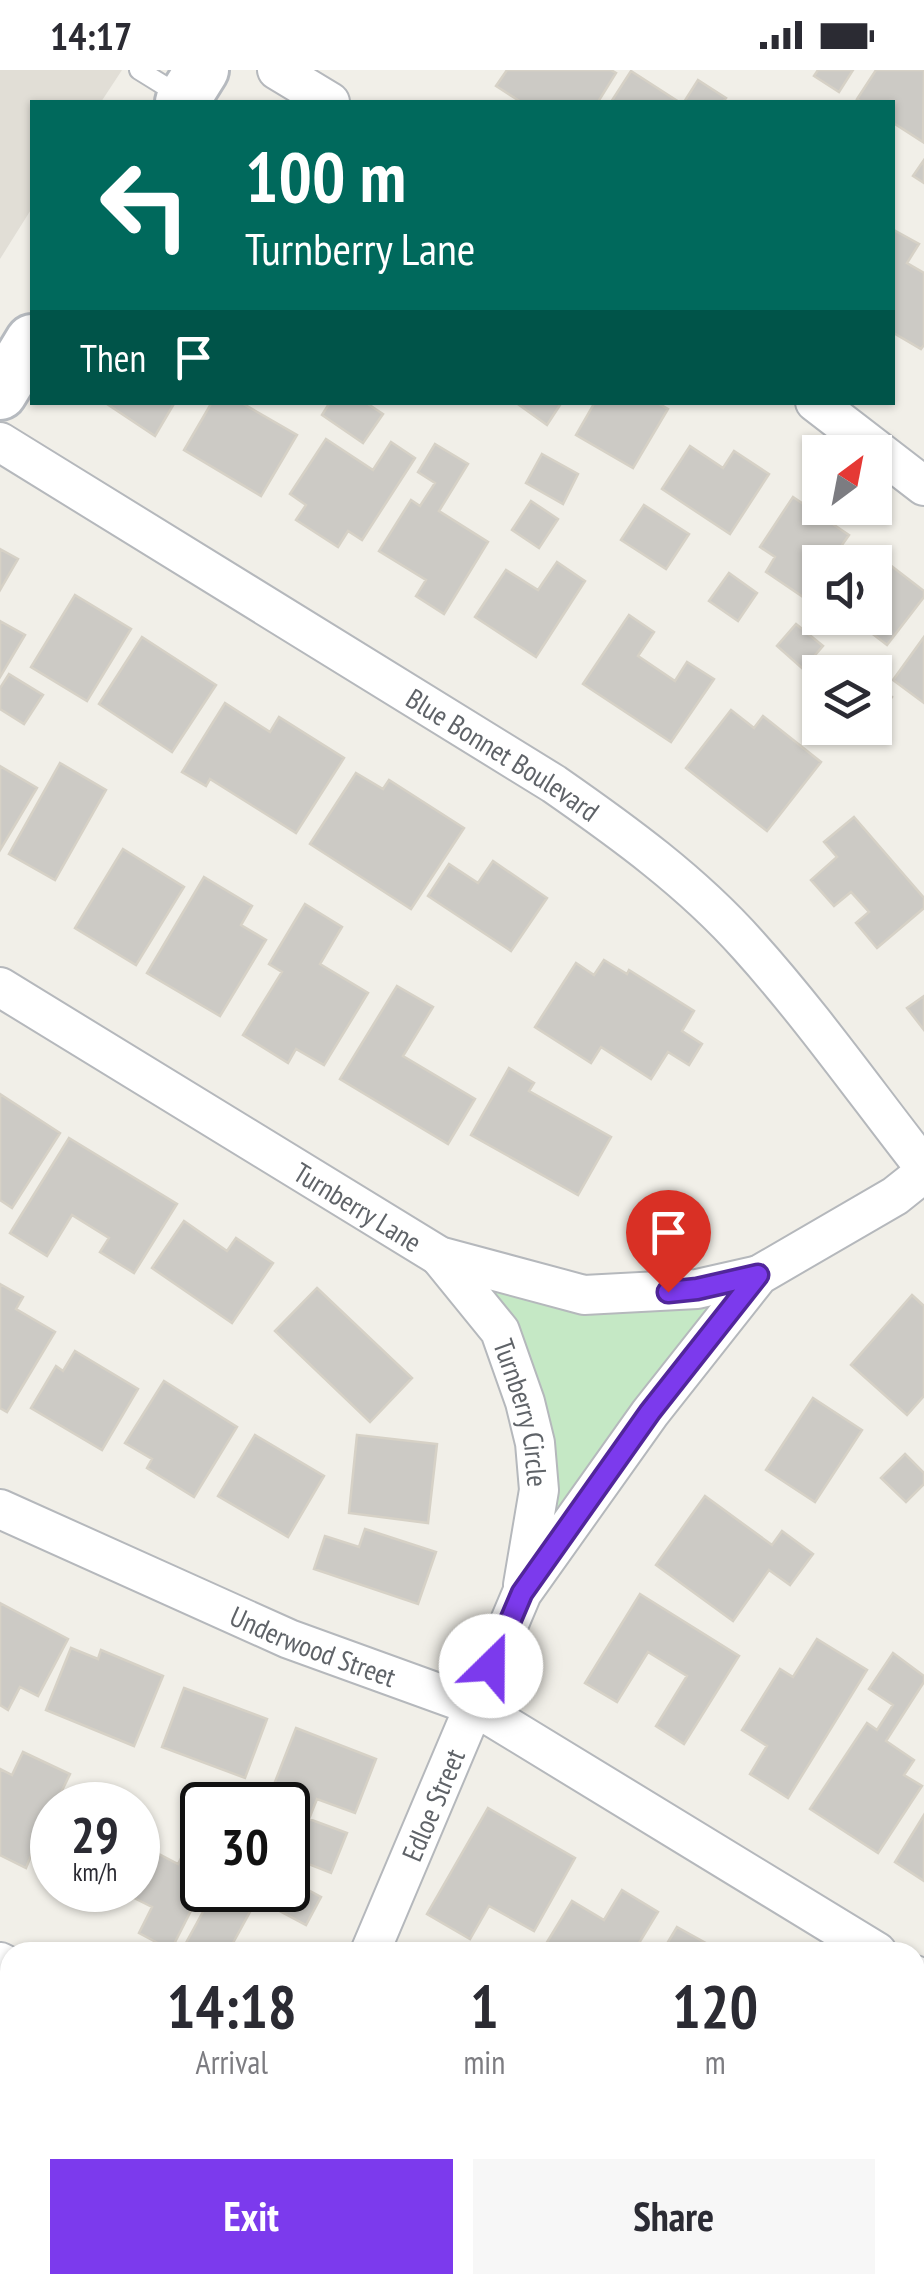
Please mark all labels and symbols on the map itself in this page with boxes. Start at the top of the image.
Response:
north arrow [802,435,892,525]
street label: Blue Bonnet Boulevard [400,679,607,829]
street label: Turnberry Lane [287,1153,429,1260]
pin [626,1190,711,1293]
street label: Turnberry Circle [486,1334,557,1488]
street label: Underwood Street [225,1597,401,1695]
position arrow [439,1614,543,1718]
street label: Edloe Street [392,1743,473,1866]
speed limit sign: 30 [180,1782,310,1912]

